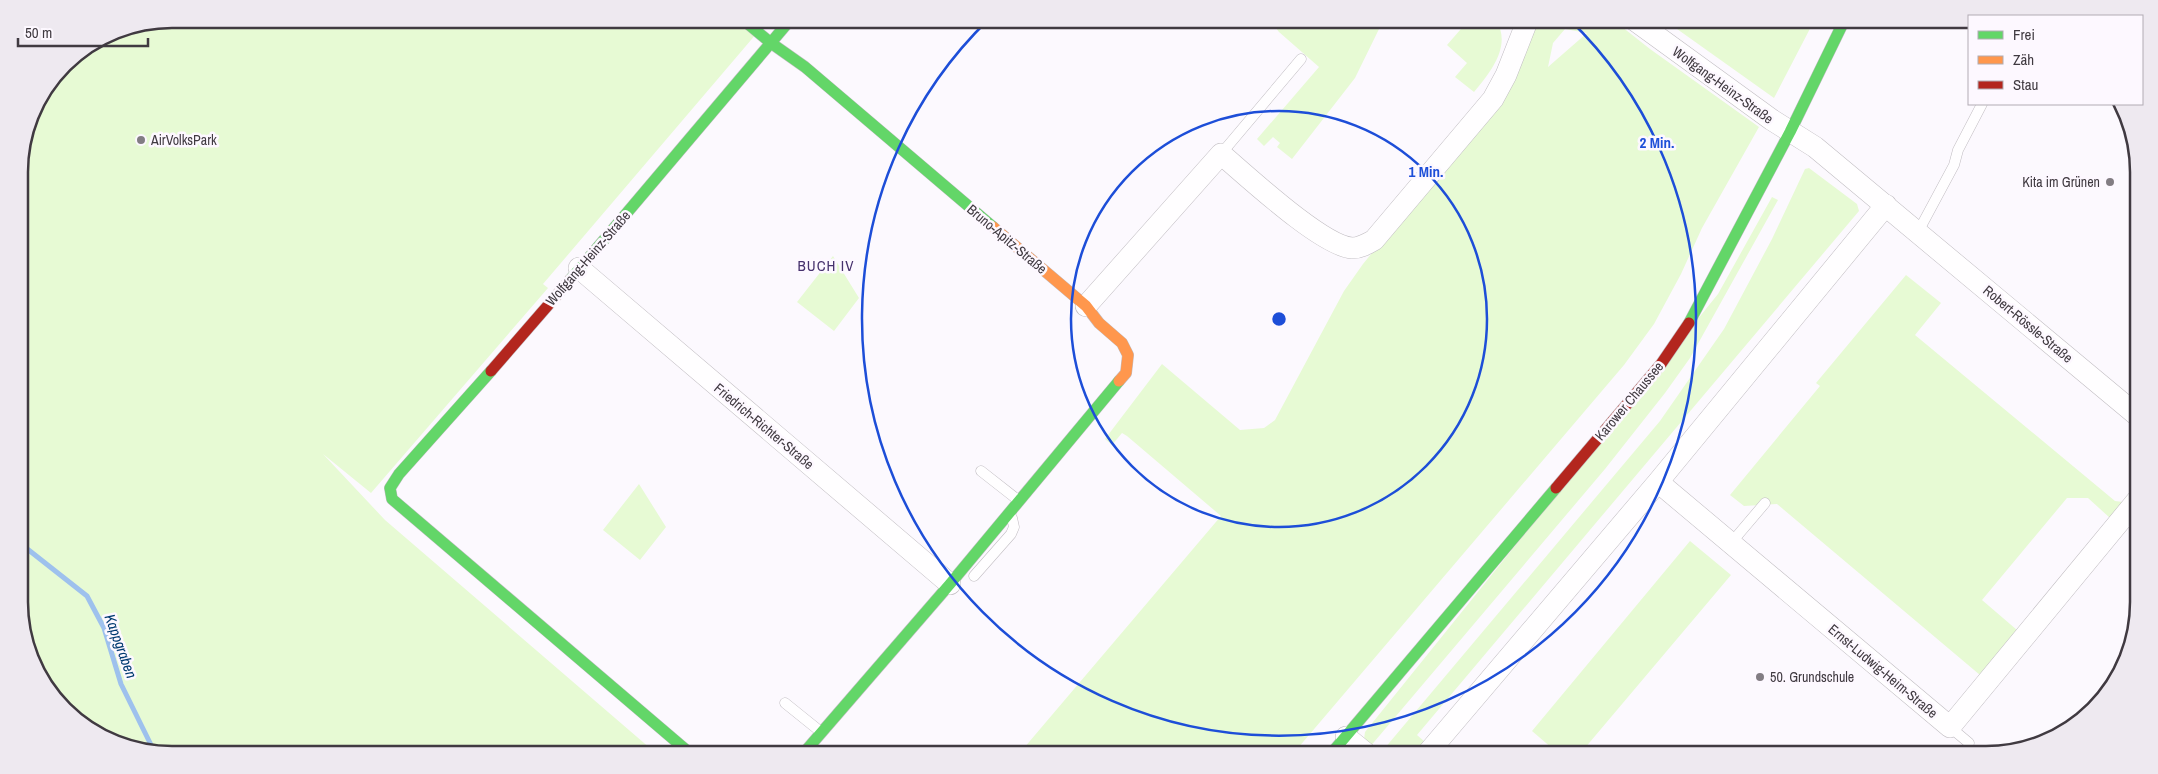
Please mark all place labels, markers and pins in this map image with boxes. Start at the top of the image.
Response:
place label: AirVolksPark [150,131,217,149]
marker: AirVolksPark [135,134,147,146]
place label: Kita im Grünen [2022,173,2100,191]
marker: Kita im Grünen [2104,176,2116,188]
centre of rings [1270,310,1288,328]
place label: 50. Grundschule [1770,668,1854,686]
marker: 50. Grundschule [1754,671,1766,683]

